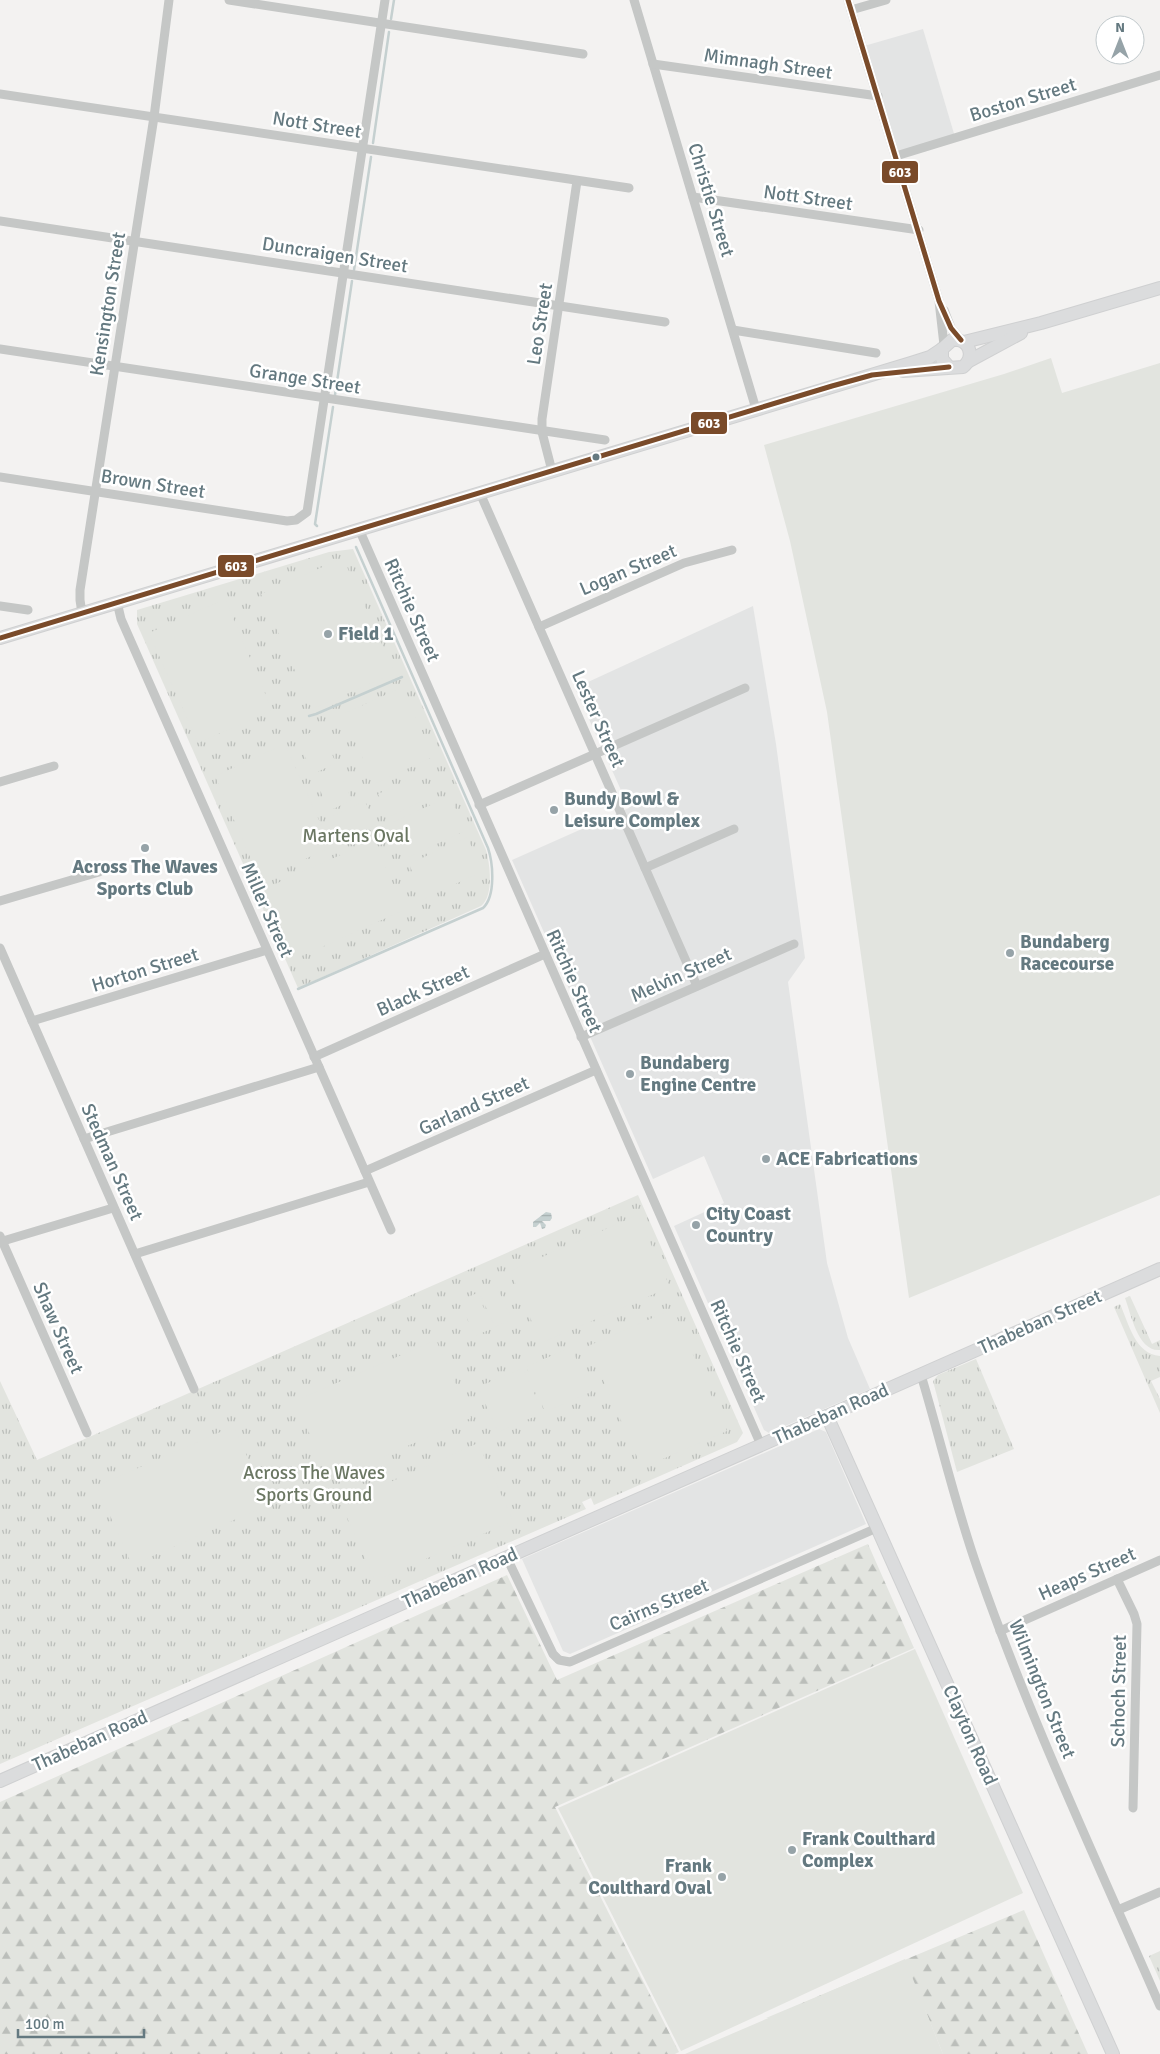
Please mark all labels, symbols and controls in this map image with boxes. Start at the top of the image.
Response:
north arrow [1095,15,1145,65]
text: N [1115,19,1125,36]
street label: Mimnagh Street [702,43,834,85]
street label: Boston Street [967,72,1079,128]
street label: Nott Street [271,106,363,144]
street label: Christie Street [682,140,740,260]
line badge: 603 [881,160,919,184]
text: 603 [889,164,911,181]
street label: Nott Street [762,180,854,216]
street label: Kensington Street [85,230,131,378]
street label: Duncraigen Street [260,232,410,278]
street label: Leo Street [522,281,558,367]
street label: Grange Street [248,358,363,400]
line badge: 603 [690,411,728,435]
text: 603 [698,415,720,432]
unlabelled marker [591,452,601,462]
street label: Brown Street [99,464,207,504]
street label: Logan Street [576,539,680,601]
line badge: 603 [217,554,255,578]
street label: Ritchie Street [379,555,446,666]
text: 603 [225,558,247,575]
place label: Field 1 [338,622,394,646]
marker: Field 1 [322,628,334,640]
street label: Lester Street [566,667,630,772]
place label: Bundy Bowl & Leisure Complex [564,787,701,833]
marker: Bundy Bowl & Leisure Complex [548,804,560,816]
park label: Martens Oval [302,824,410,848]
marker: Across The Waves Sports Club [139,842,151,854]
place label: Across The Waves Sports Club [72,855,218,901]
street label: Miller Street [235,859,299,962]
street label: Ritchie Street [541,926,608,1037]
place label: Bundaberg Racecourse [1020,930,1114,976]
street label: Horton Street [89,942,202,998]
street label: Melvin Street [627,942,735,1008]
marker: Bundaberg Racecourse [1004,947,1016,959]
street label: Black Street [373,960,473,1022]
place label: Bundaberg Engine Centre [640,1051,756,1097]
marker: Bundaberg Engine Centre [624,1068,636,1080]
street label: Garland Street [415,1071,533,1141]
street label: Stedman Street [76,1100,149,1224]
place label: ACE Fabrications [776,1147,918,1171]
marker: ACE Fabrications [760,1153,772,1165]
place label: City Coast Country [706,1202,791,1248]
marker: City Coast Country [690,1219,702,1231]
street label: Shaw Street [27,1278,89,1378]
street label: Thabeban Street [975,1284,1106,1360]
street label: Ritchie Street [705,1296,772,1407]
street label: Thabeban Road [770,1378,892,1450]
park label: Across The Waves Sports Ground [243,1461,385,1507]
street label: Thabeban Road [399,1542,521,1614]
street label: Heaps Street [1035,1542,1140,1606]
street label: Cairns Street [606,1573,713,1637]
street label: Wilmington Street [1003,1616,1081,1762]
street label: Schoch Street [1106,1634,1132,1748]
street label: Clayton Road [937,1681,1003,1789]
street label: Thabeban Road [29,1705,151,1777]
place label: Frank Coulthard Complex [802,1827,936,1873]
marker: Frank Coulthard Complex [786,1844,798,1856]
place label: Frank Coulthard Oval [588,1854,712,1900]
marker: Frank Coulthard Oval [716,1871,728,1883]
scale bar [18,2006,144,2038]
text: 100 m [25,2015,65,2033]

